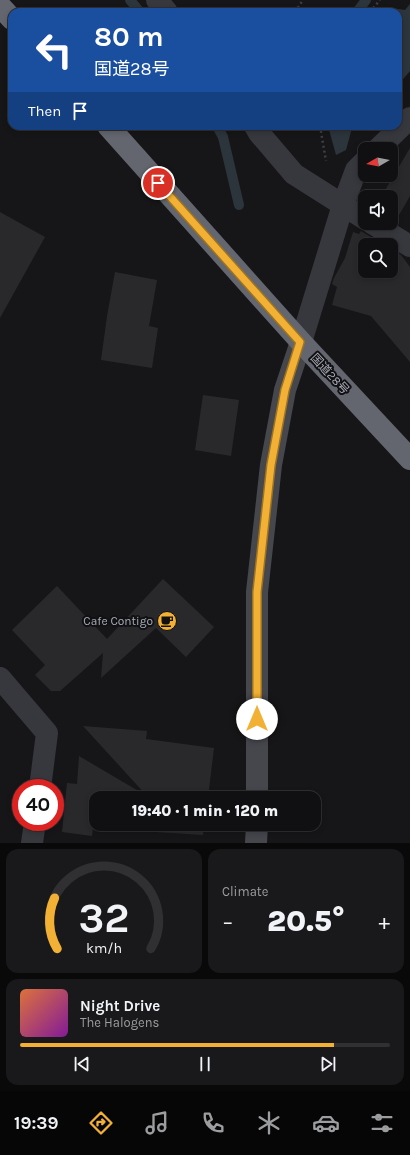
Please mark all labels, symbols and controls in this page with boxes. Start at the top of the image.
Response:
text: 80 m [94,20,163,53]
icon: left [28,24,80,76]
text: 国道28号 [94,58,170,80]
icon: arrive [69,100,91,122]
text: Then [28,102,61,120]
north arrow [358,142,398,182]
map controls [358,142,398,278]
pin [141,166,175,200]
icon: arrive [147,172,169,194]
button: sound [358,190,398,230]
button: search [358,238,398,278]
street label: 国道28号 [308,351,352,397]
cafe icon: Cafe Contigo [156,610,178,632]
place label: Cafe Contigo [83,614,153,628]
position arrow [236,698,278,740]
speed limit sign: 40 [12,779,64,831]
text: 19:40 · 1 min · 120 m [132,802,278,820]
text: Climate [222,884,268,899]
text: 32 [78,894,130,942]
text: 20.5° [267,903,345,939]
text: − [222,909,234,935]
text: + [378,909,390,935]
text: km/h [86,940,122,957]
text: Night Drive [80,997,160,1015]
text: The Halogens [80,1015,159,1030]
icon: previous [71,1053,93,1075]
icon: pause [194,1053,216,1075]
icon: next [317,1053,339,1075]
icon: directions [87,1109,115,1137]
icon: music [143,1109,171,1137]
icon: phone [199,1109,227,1137]
icon: climate [255,1109,283,1137]
icon: car [312,1109,340,1137]
icon: filters [368,1109,396,1137]
text: 19:39 [14,1112,59,1134]

